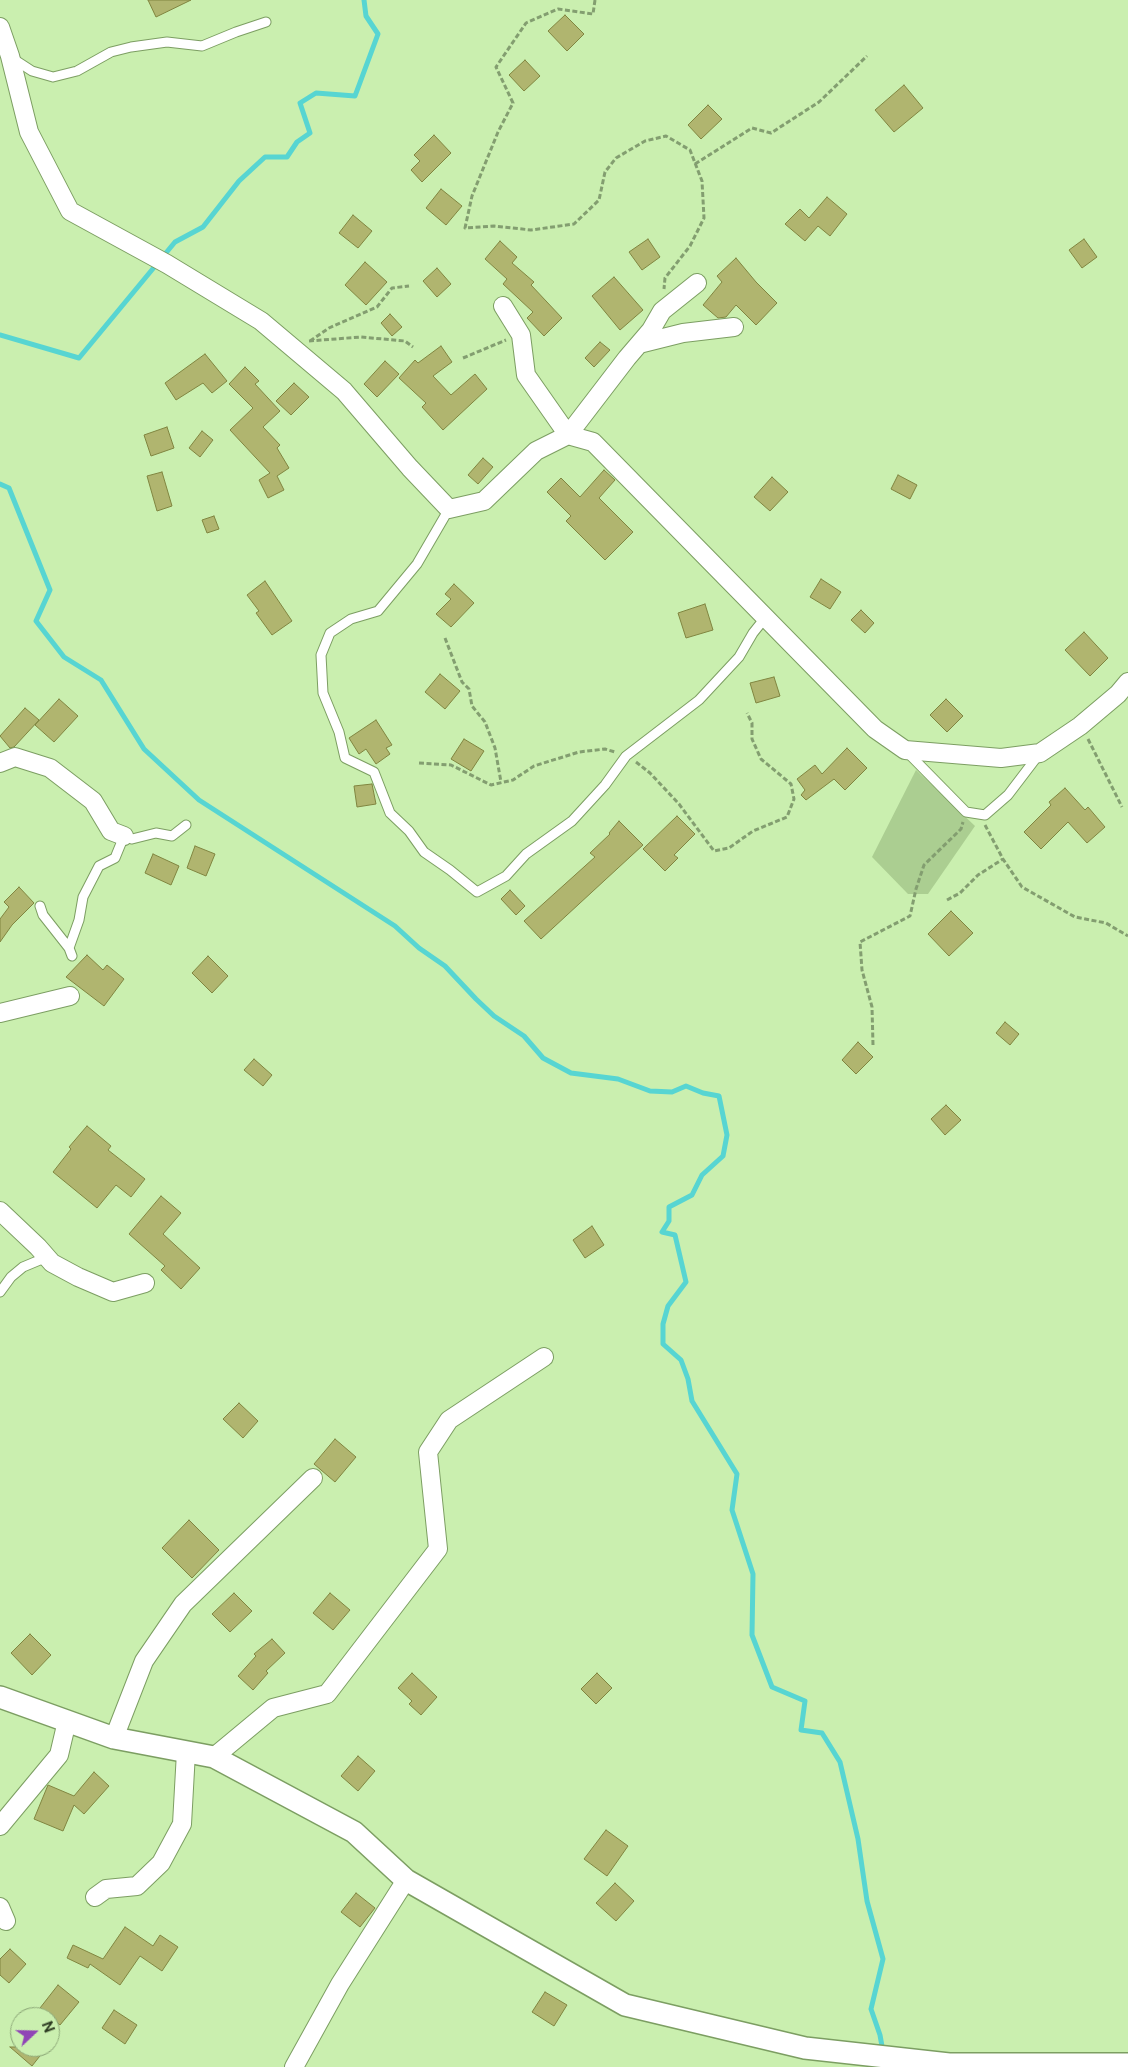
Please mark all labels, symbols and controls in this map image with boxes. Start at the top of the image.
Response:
north arrow [10,2007,60,2057]
text: N [39,2019,57,2035]

